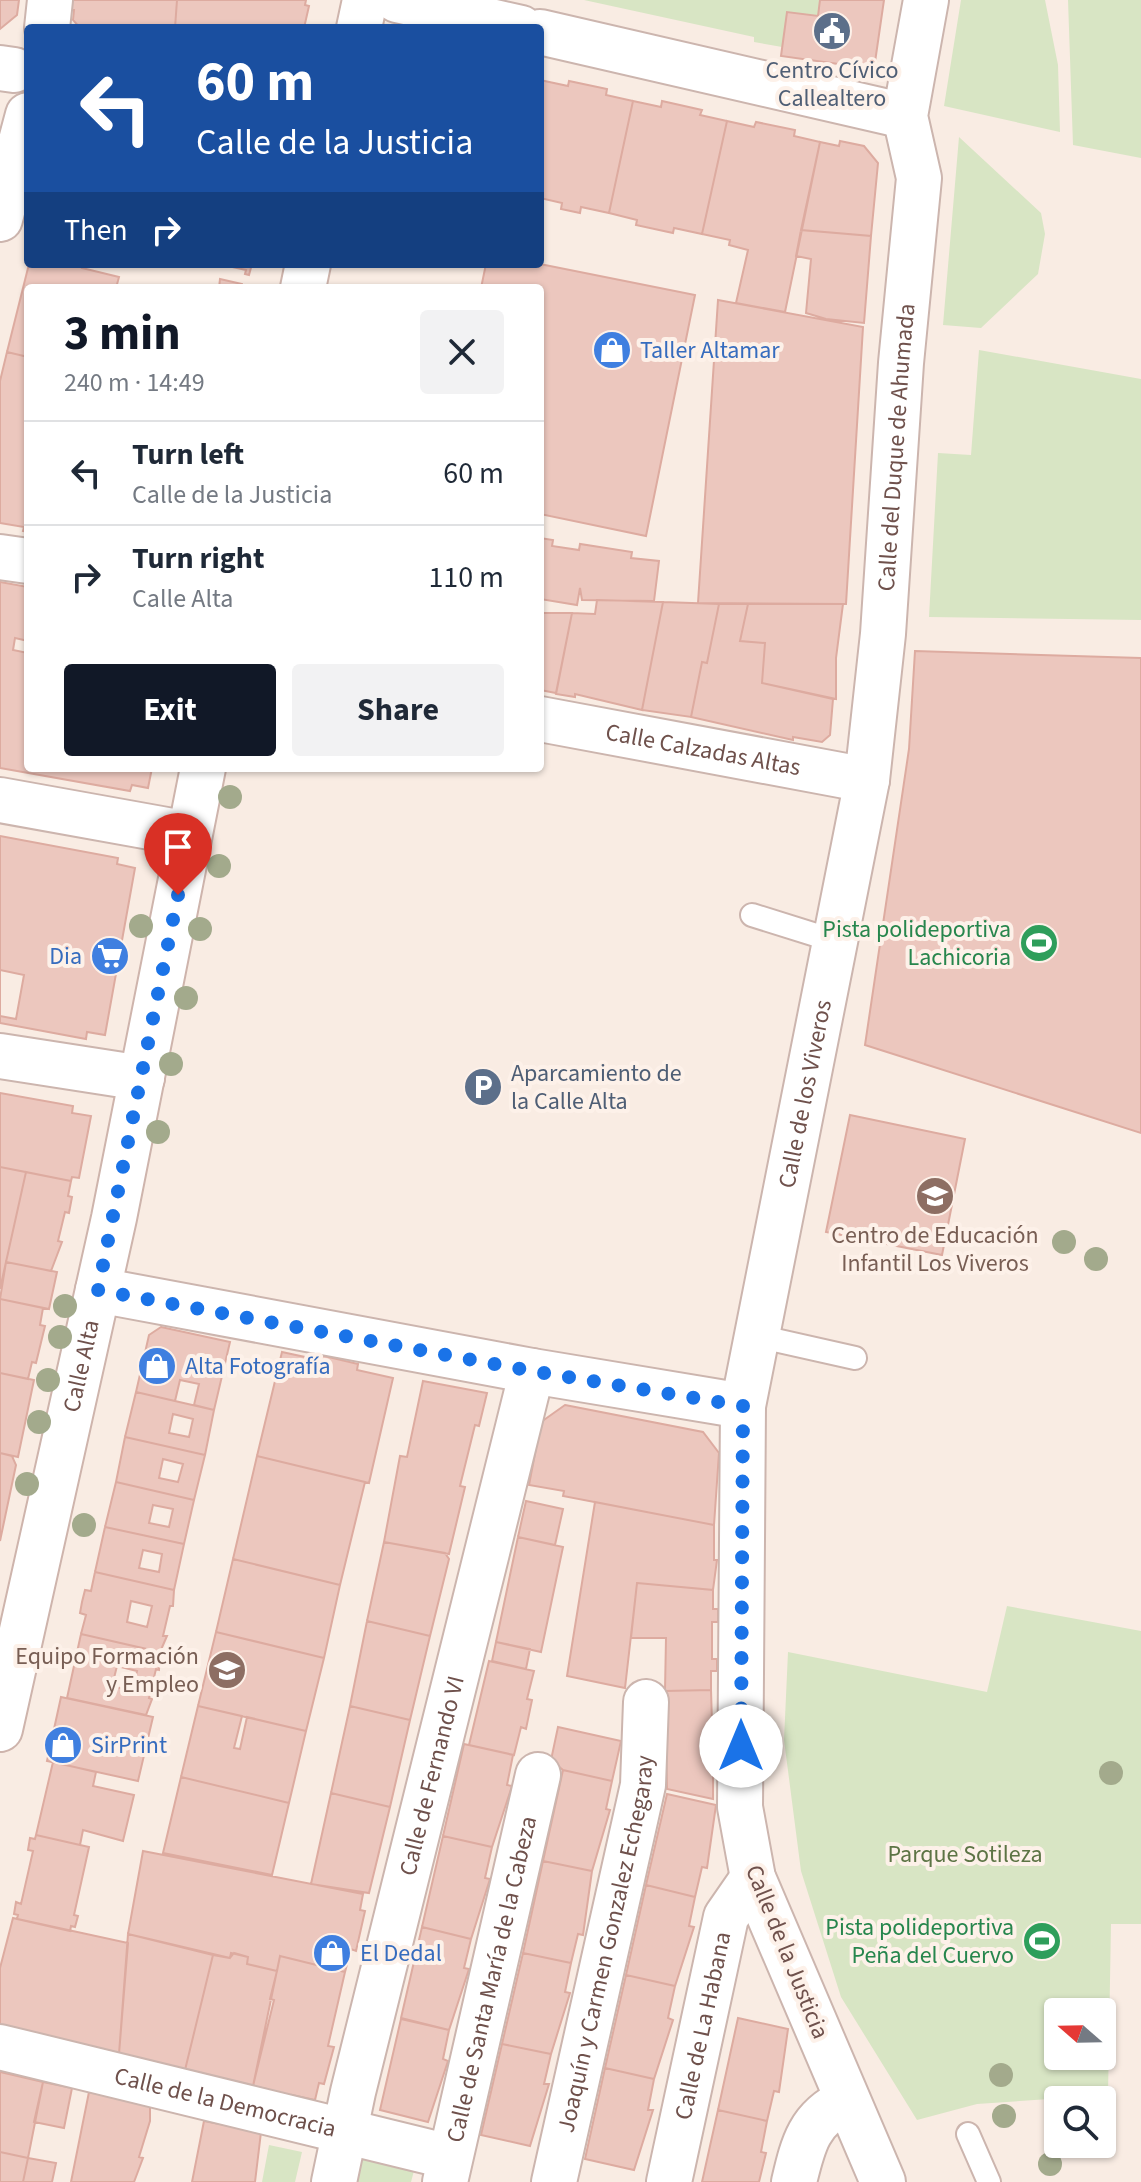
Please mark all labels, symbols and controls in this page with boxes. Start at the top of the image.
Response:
public building icon: Centro Cívico Callealtero [811,10,853,52]
text: 60 m [196,43,314,122]
place label: Centro Cívico Callealtero [766,53,898,116]
icon: left [64,56,168,160]
text: Calle de la Justicia [196,117,473,168]
icon: right [144,208,188,252]
text: Then [64,209,128,252]
text: 3 min [64,300,181,368]
street label: Calle del Duque de Ahumada [868,302,924,592]
button: close [420,310,504,394]
shop icon: Taller Altamar [591,329,633,371]
place label: Taller Altamar [640,333,780,368]
text: 240 m · 14:49 [64,364,205,401]
text: Turn left [132,433,244,476]
icon: left [64,451,108,495]
text: 60 m [443,452,504,495]
text: Calle de la Justicia [132,476,332,513]
text: Turn right [132,537,264,580]
icon: right [64,555,108,599]
text: 110 m [428,556,504,599]
text: Calle Alta [132,580,233,617]
button: Exit [64,664,276,756]
button: Share [292,664,504,756]
street label: Calle Calzadas Altas [603,714,804,785]
pin [144,813,212,895]
icon: arrive [156,825,200,869]
place label: Pista polideportiva Lachicoria [822,912,1011,975]
sports icon: Pista polideportiva Lachicoria [1018,922,1060,964]
supermarket icon: Dia [89,935,131,977]
place label: Dia [49,939,82,974]
street label: Calle de los Viveros [769,997,841,1191]
place label: Aparcamiento de la Calle Alta [511,1056,682,1119]
parking icon: Aparcamiento de la Calle Alta [462,1066,504,1108]
school or university icon: Centro de Educación Infantil Los Viveros [914,1175,956,1217]
place label: Centro de Educación Infantil Los Viveros [831,1218,1039,1281]
street label: Calle Alta [54,1316,108,1415]
shop icon: Alta Fotografía [136,1345,178,1387]
place label: Alta Fotografía [185,1349,331,1384]
place label: Equipo Formación y Empleo [15,1639,199,1702]
school or university icon: Equipo Formación y Empleo [206,1649,248,1691]
street label: Calle de Fernando VI [390,1672,473,1879]
position arrow [699,1704,783,1788]
shop icon: SirPrint [42,1724,84,1766]
place label: SirPrint [91,1728,167,1763]
street label: Joaquín y Carmen Gonzalez Echegaray [548,1755,662,2136]
street label: Calle de Santa María de la Cabeza [437,1812,546,2146]
park label: Parque Sotileza [887,1837,1043,1872]
street label: Calle de la Justicia [736,1860,838,2044]
place label: Pista polideportiva Peña del Cuervo [825,1910,1014,1973]
sports icon: Pista polideportiva Peña del Cuervo [1021,1920,1063,1962]
street label: Calle de La Habana [665,1928,740,2123]
shop icon: El Dedal [311,1932,353,1974]
place label: El Dedal [360,1936,442,1971]
north arrow [1044,1998,1116,2070]
map controls [1044,1998,1116,2158]
street label: Calle de la Democracia [111,2058,340,2146]
button: search [1044,2086,1116,2158]

